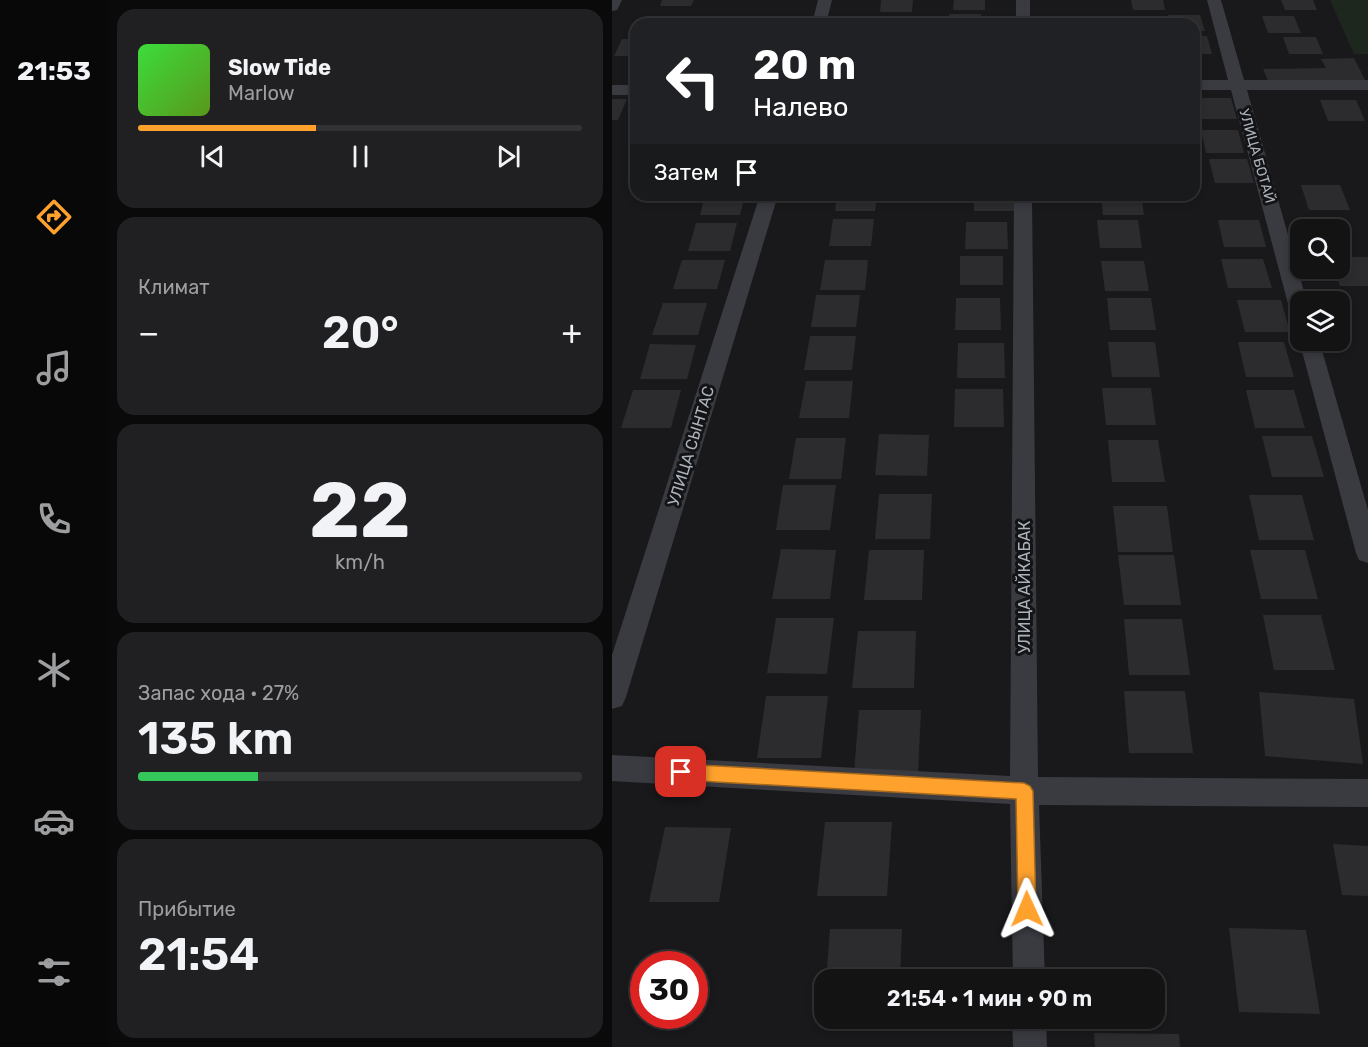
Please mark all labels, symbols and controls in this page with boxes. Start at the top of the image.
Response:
text: 20 m [753,40,856,90]
icon: left [654,42,732,120]
text: Slow Tide [228,54,331,81]
text: 21:53 [17,55,91,87]
text: Marlow [228,81,295,105]
text: Налево [753,91,849,123]
street label: УЛИЦА БОТАЙ [1235,107,1280,205]
icon: previous [196,140,229,173]
icon: pause [344,140,377,173]
icon: next [492,140,525,173]
icon: arrive [730,156,763,189]
text: Затем [654,159,718,186]
icon: directions [33,196,75,238]
map controls [1290,219,1350,351]
button: search [1290,219,1350,279]
text: Климат [138,275,210,299]
button: layers [1290,291,1350,351]
text: 20° [322,306,399,359]
text: − [138,313,159,352]
text: + [561,313,582,352]
icon: music [33,347,75,389]
street label: УЛИЦА СЫНТАС [664,384,718,508]
text: 22 [309,464,411,557]
icon: phone [33,498,75,540]
street label: УЛИЦА АЙКАБАК [1015,520,1034,654]
text: km/h [335,550,385,574]
icon: climate [33,649,75,691]
text: Запас хода · 27% [138,681,299,705]
text: 135 km [138,712,293,765]
pin [655,746,706,797]
icon: arrive [664,755,697,788]
icon: car [33,800,75,842]
position arrow [995,877,1059,941]
text: Прибытие [138,897,236,921]
text: 21:54 [138,928,259,981]
icon: filters [33,951,75,993]
speed limit sign: 30 [630,951,708,1029]
text: 21:54 · 1 мин · 90 m [887,985,1092,1012]

